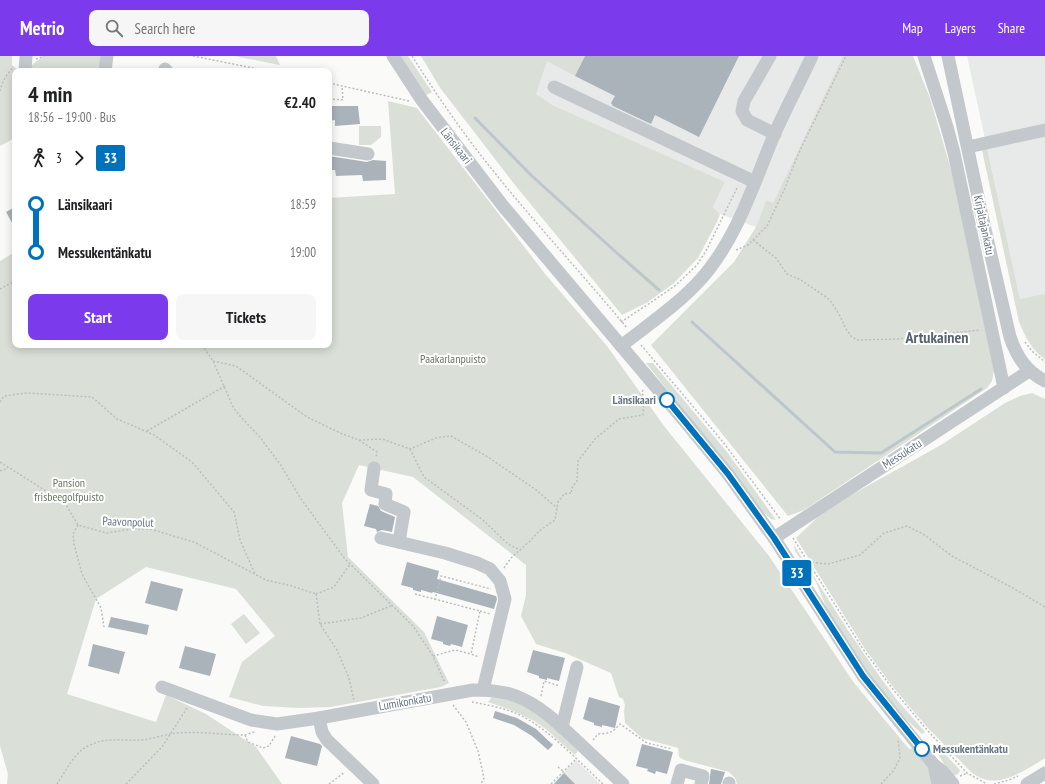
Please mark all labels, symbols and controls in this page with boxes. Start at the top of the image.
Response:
search box [89,10,369,46]
text: Metrio [20,16,65,40]
icon: search [103,17,125,39]
text: Search here [135,19,196,38]
text: Map [902,19,923,37]
text: Layers [945,19,976,37]
text: Share [998,19,1025,37]
text: 4 min [28,80,72,108]
text: €2.40 [284,93,316,112]
text: 18:56 – 19:00 · Bus [28,109,116,126]
street label: Länsikaari [438,125,475,167]
icon: walk [28,147,50,169]
icon: forward [68,147,90,169]
text: 33 [104,149,117,167]
text: 3 [56,150,62,167]
street label: Kirjaltajankatu [971,194,998,256]
text: Länsikaari [58,195,112,214]
text: 18:59 [290,196,316,213]
text: Messukentänkatu [58,243,151,262]
text: 19:00 [290,244,316,261]
button: Start [28,294,168,340]
button: Tickets [176,294,316,340]
district label: Artukainen [905,327,968,347]
park label: Paakarlanpuisto [420,351,486,366]
place label: Länsikaari [613,392,656,407]
marker: Länsikaari [659,392,675,408]
street label: Messukatu [879,435,924,472]
park label: Pansion frisbeegolfpuisto [34,475,104,504]
street label: Paavonpolut [102,513,155,530]
line badge: 33 [779,560,815,586]
text: 33 [790,564,804,582]
street label: Lumikonkatu [377,689,433,714]
marker: Messukentänkatu [914,741,930,757]
place label: Messukentänkatu [933,741,1008,756]

